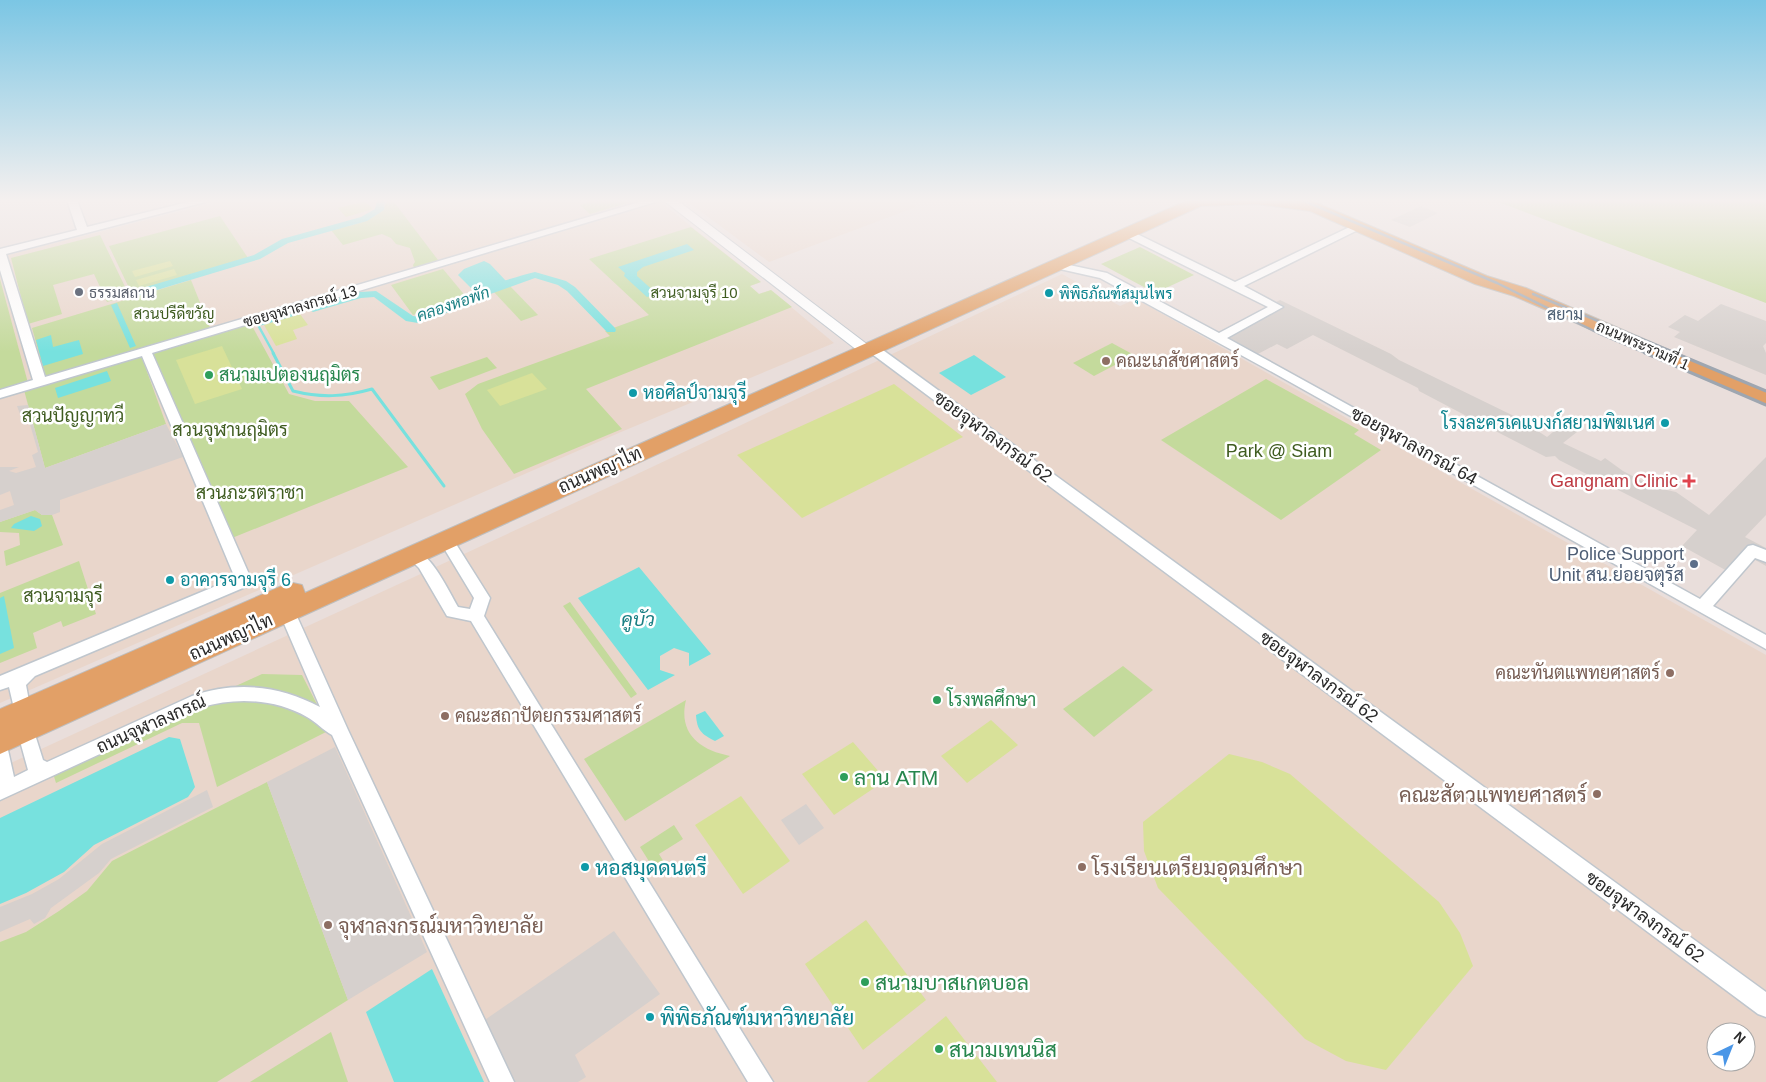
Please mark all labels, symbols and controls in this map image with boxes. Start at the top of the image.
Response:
street label: ซอยจุฬาลงกรณ์ 13 [241,281,360,333]
water label: คลองหอพัก [414,282,492,324]
park label: สวนจามจุรี 10 [650,283,738,304]
place label: ธรรมสถาน [89,284,155,301]
place label: พิพิธภัณฑ์สมุนไพร [1059,284,1172,305]
marker: ธรรมสถาน [73,286,85,298]
marker: พิพิธภัณฑ์สมุนไพร [1043,287,1055,299]
park label: สวนปรีดีขวัญ [134,304,214,323]
district label: สยาม [1547,306,1583,323]
street label: ถนนพระรามที่ 1 [1594,311,1695,373]
place label: คณะเภสัชศาสตร์ [1116,348,1239,371]
marker: คณะเภสัชศาสตร์ [1100,355,1112,367]
place label: สนามเปตองนฤมิตร [219,364,361,386]
marker: สนามเปตองนฤมิตร [203,369,215,381]
place label: หอศิลป์จามจุรี [643,380,747,405]
street label: ซอยจุฬาลงกรณ์ 62 [929,385,1058,488]
marker: หอศิลป์จามจุรี [627,387,639,399]
street label: ซอยจุฬาลงกรณ์ 64 [1346,400,1482,491]
park label: สวนปัญญาทวี [22,403,124,427]
place label: โรงละครเคแบงก์สยามพิฆเนศ [1441,410,1655,433]
marker: โรงละครเคแบงก์สยามพิฆเนศ [1659,417,1671,429]
park label: สวนจุฬานฤมิตร [172,419,288,442]
street label: ถนนพญาไท [554,440,645,498]
park label: Park @ Siam [1226,441,1332,461]
place label: Gangnam Clinic [1550,471,1678,491]
marker: Gangnam Clinic [1682,474,1696,488]
park label: สวนภะรตราชา [196,483,304,503]
place label: Police Support Unit สน.ย่อยจตุรัส [1549,544,1684,587]
marker: Police Support Unit สน.ย่อยจตุรัส [1688,558,1700,570]
place label: อาคารจามจุรี 6 [180,567,291,592]
marker: อาคารจามจุรี 6 [164,574,176,586]
park label: สวนจามจุรี [23,583,103,608]
street label: ถนนพญาไท [185,607,276,665]
water label: คูบัว [621,609,655,633]
street label: ซอยจุฬาลงกรณ์ 62 [1255,625,1384,728]
place label: คณะทันตแพทยศาสตร์ [1495,660,1660,683]
marker: คณะทันตแพทยศาสตร์ [1664,667,1676,679]
place label: โรงพลศึกษา [946,687,1036,710]
street label: ถนนจุฬาลงกรณ์ [92,688,210,759]
marker: โรงพลศึกษา [931,694,943,706]
place label: คณะสถาปัตยกรรมศาสตร์ [455,703,642,726]
marker: คณะสถาปัตยกรรมศาสตร์ [439,710,451,722]
place label: ลาน ATM [854,766,938,789]
marker: ลาน ATM [838,771,850,783]
place label: คณะสัตวแพทยศาสตร์ [1399,781,1587,806]
marker: คณะสัตวแพทยศาสตร์ [1591,788,1603,800]
place label: หอสมุดดนตรี [595,855,707,882]
place label: โรงเรียนเตรียมอุดมศึกษา [1091,855,1303,882]
marker: หอสมุดดนตรี [579,861,591,873]
marker: โรงเรียนเตรียมอุดมศึกษา [1076,861,1088,873]
street label: ซอยจุฬาลงกรณ์ 62 [1581,865,1710,968]
place label: จุฬาลงกรณ์มหาวิทยาลัย [338,912,544,940]
marker: จุฬาลงกรณ์มหาวิทยาลัย [322,919,334,931]
place label: สนามบาสเกตบอล [875,971,1029,994]
marker: สนามบาสเกตบอล [859,976,871,988]
place label: พิพิธภัณฑ์มหาวิทยาลัย [660,1004,854,1029]
marker: พิพิธภัณฑ์มหาวิทยาลัย [644,1011,656,1023]
north arrow [1706,1022,1756,1072]
text: N [1731,1028,1749,1047]
place label: สนามเทนนิส [949,1038,1057,1061]
marker: สนามเทนนิส [933,1043,945,1055]

